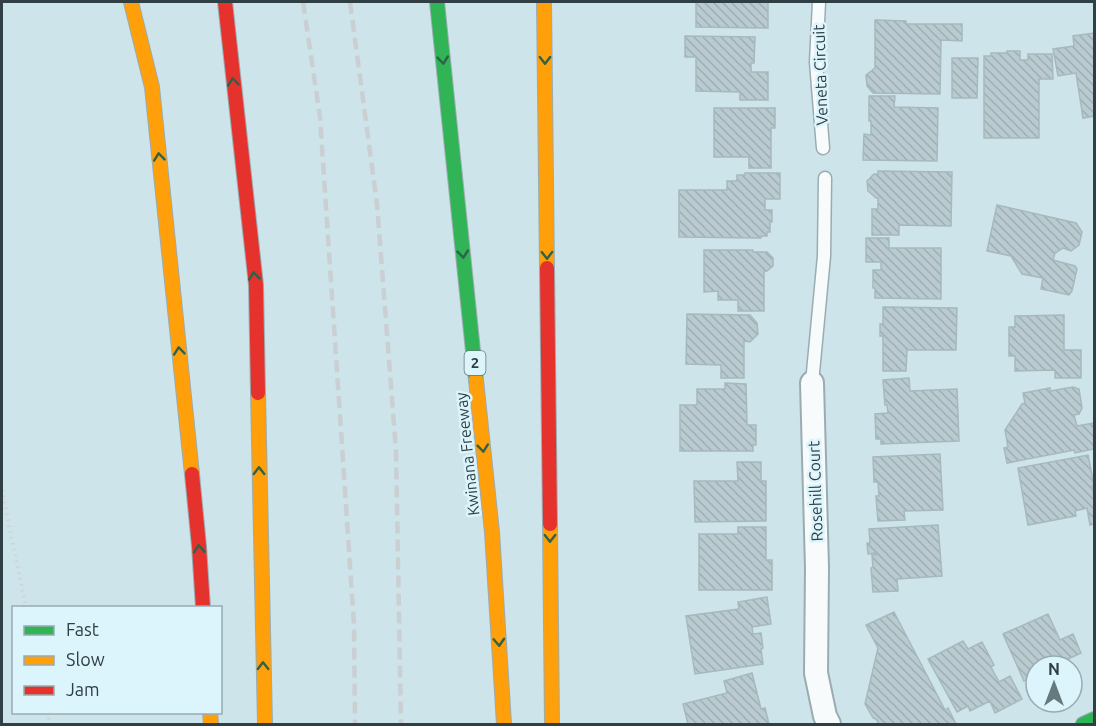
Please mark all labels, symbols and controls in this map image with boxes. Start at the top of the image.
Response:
street label: Veneta Circuit [809,23,831,126]
one-way arrow [436,55,449,64]
one-way arrow [538,55,551,64]
one-way arrow [228,78,240,87]
one-way arrow [153,153,166,162]
one-way arrow [456,249,469,258]
one-way arrow [541,250,553,259]
one-way arrow [249,272,261,281]
one-way arrow [173,347,186,356]
road number: 2 [464,351,486,375]
street label: Kwinana Freeway [452,391,482,517]
street label: Rosehill Court [804,440,826,542]
one-way arrow [476,443,489,452]
one-way arrow [253,467,266,476]
one-way arrow [544,533,556,542]
one-way arrow [193,545,206,554]
legend [12,606,222,714]
text: Fast [66,619,99,639]
one-way arrow [492,637,505,646]
text: Slow [66,649,105,669]
north arrow [1024,654,1084,714]
text: N [1048,660,1060,678]
one-way arrow [257,662,270,671]
text: Jam [66,679,100,699]

